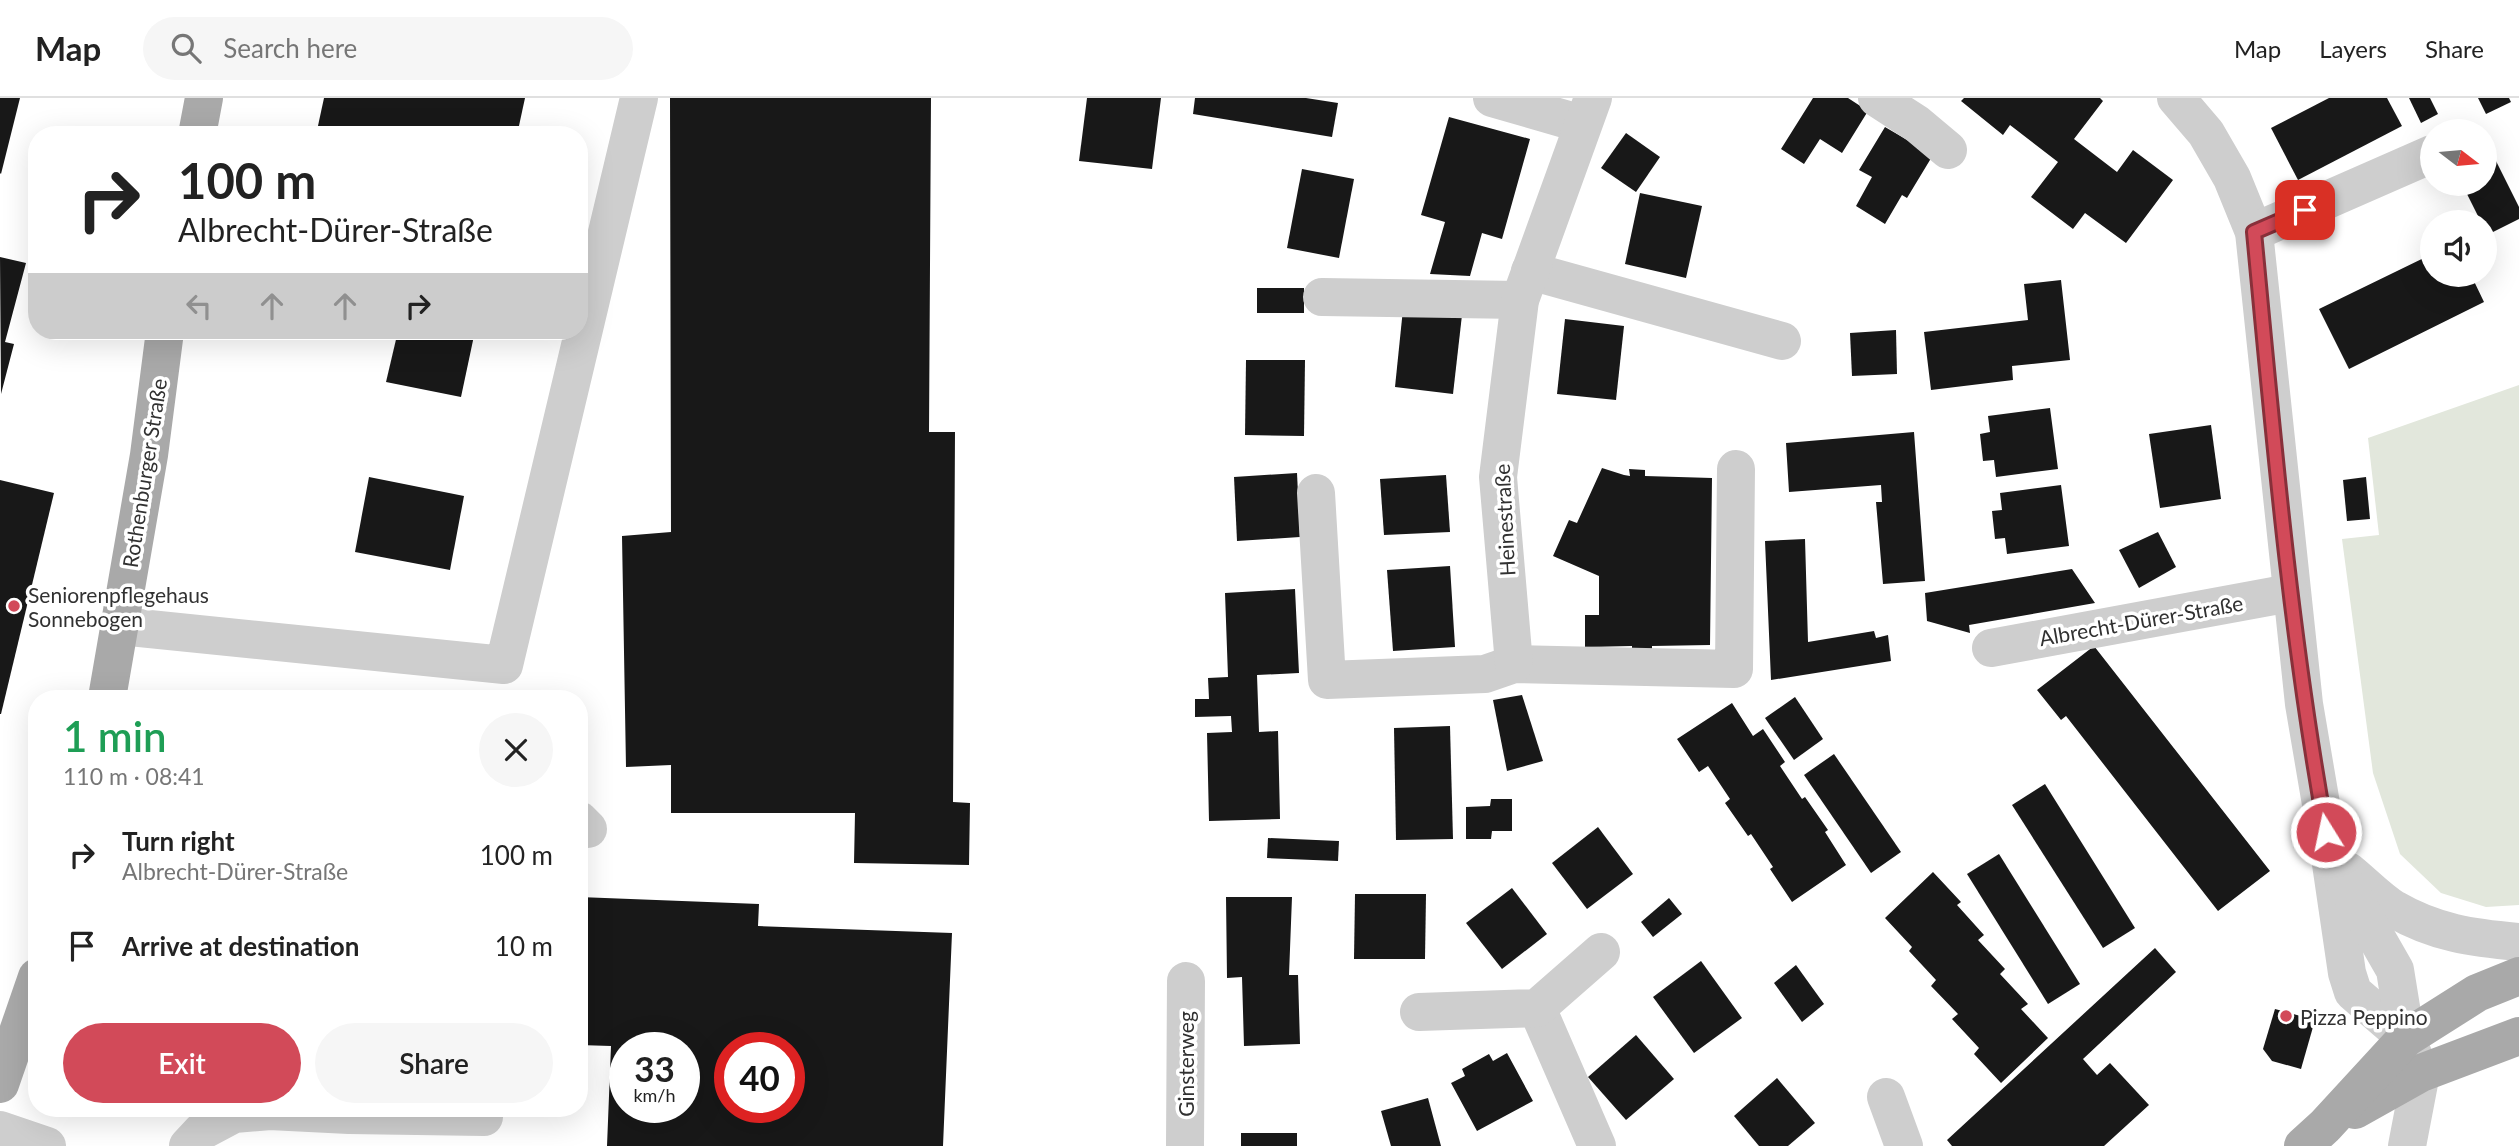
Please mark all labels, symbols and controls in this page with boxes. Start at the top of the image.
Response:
search box [143,17,633,80]
text: Map [35,28,101,68]
icon: search [167,29,205,67]
text: Search here [223,32,357,64]
text: Map [2234,34,2281,63]
text: Layers [2319,34,2387,63]
text: Share [2425,34,2484,63]
north arrow [2420,119,2497,196]
map controls [2420,119,2497,287]
text: 100 m [178,151,316,209]
icon: right [63,154,154,245]
pin [2275,180,2335,240]
icon: arrive [2286,191,2324,229]
text: Albrecht-Dürer-Straße [178,210,493,249]
button: sound [2420,210,2497,287]
icon: left [180,287,218,325]
icon: ahead [253,287,291,325]
icon: ahead [326,287,364,325]
icon: right [399,287,437,325]
street label: Rothenburger Straße [117,377,171,569]
street label: Heinestraße [1489,463,1519,577]
place label: Seniorenpflegehaus Sonnebogen [28,582,209,631]
street label: Albrecht-Dürer-Straße [2037,590,2245,650]
marker: Seniorenpflegehaus Sonnebogen [6,598,22,614]
text: 1 min [63,711,167,761]
button: close [479,713,553,787]
text: 110 m · 08:41 [63,762,205,790]
position arrow [2289,795,2363,869]
text: Turn right [122,825,235,857]
icon: right [63,836,101,874]
text: 100 m [480,839,553,871]
text: Albrecht-Dürer-Straße [122,857,348,885]
icon: arrive [63,927,101,965]
text: Arrive at destination [122,930,359,962]
text: 10 m [495,930,553,962]
place label: Pizza Peppino [2300,1004,2428,1029]
marker: Pizza Peppino [2278,1008,2294,1024]
street label: Ginsterweg [1173,1011,1198,1117]
button: Exit [63,1023,301,1103]
button: Share [315,1023,553,1103]
speed limit sign: 40 [714,1032,805,1123]
text: 33 [634,1047,675,1089]
text: km/h [633,1084,676,1106]

